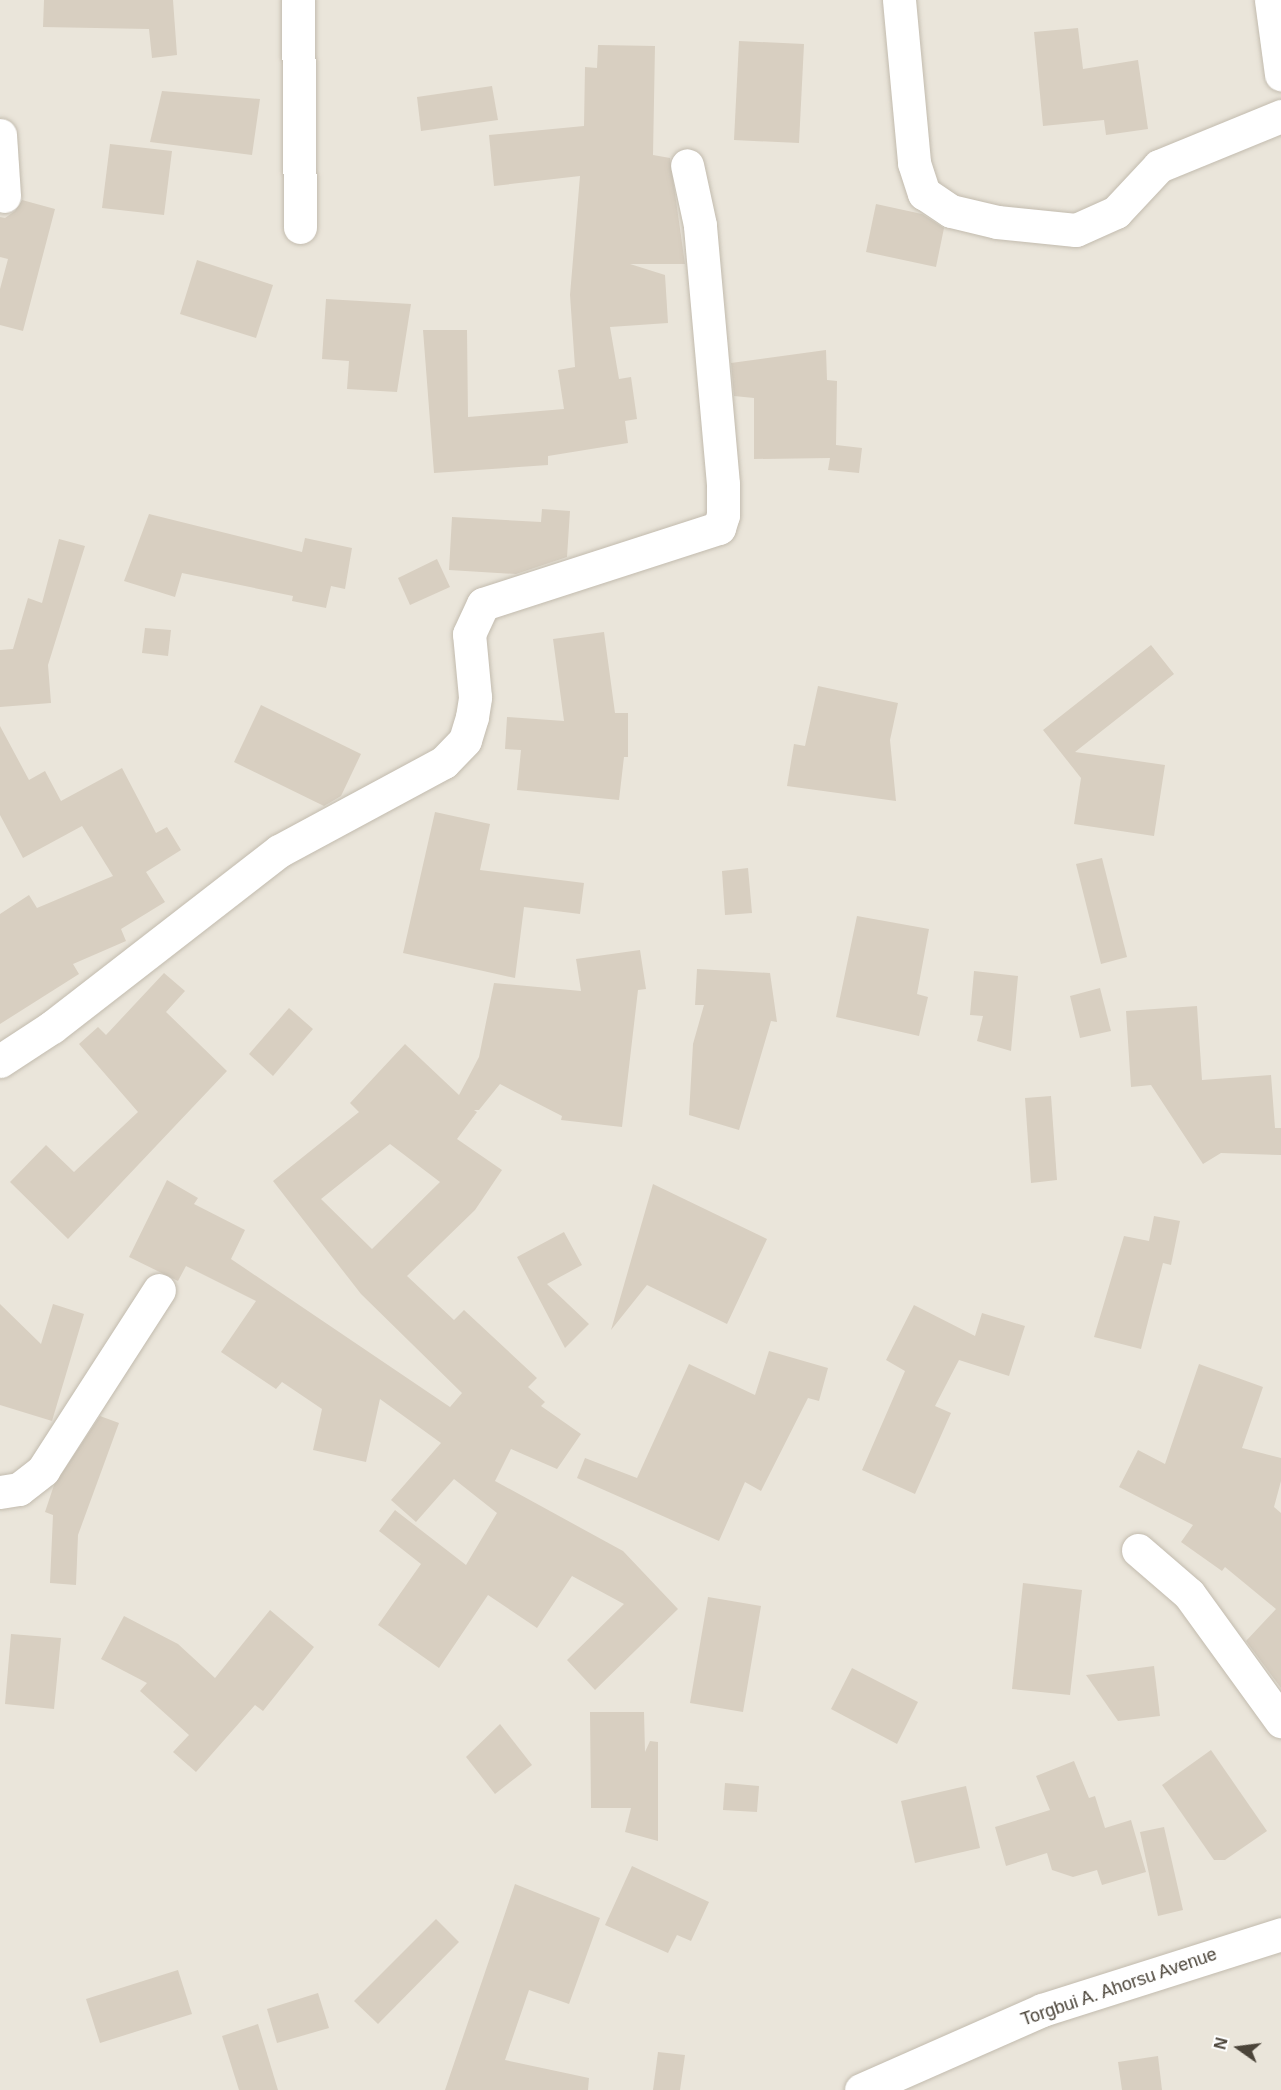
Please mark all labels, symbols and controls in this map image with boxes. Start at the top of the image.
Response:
street label: Torgbui A. Ahorsu Avenue [1017,1943,1221,2031]
north arrow [1209,2018,1269,2078]
text: N [1211,2036,1231,2051]

